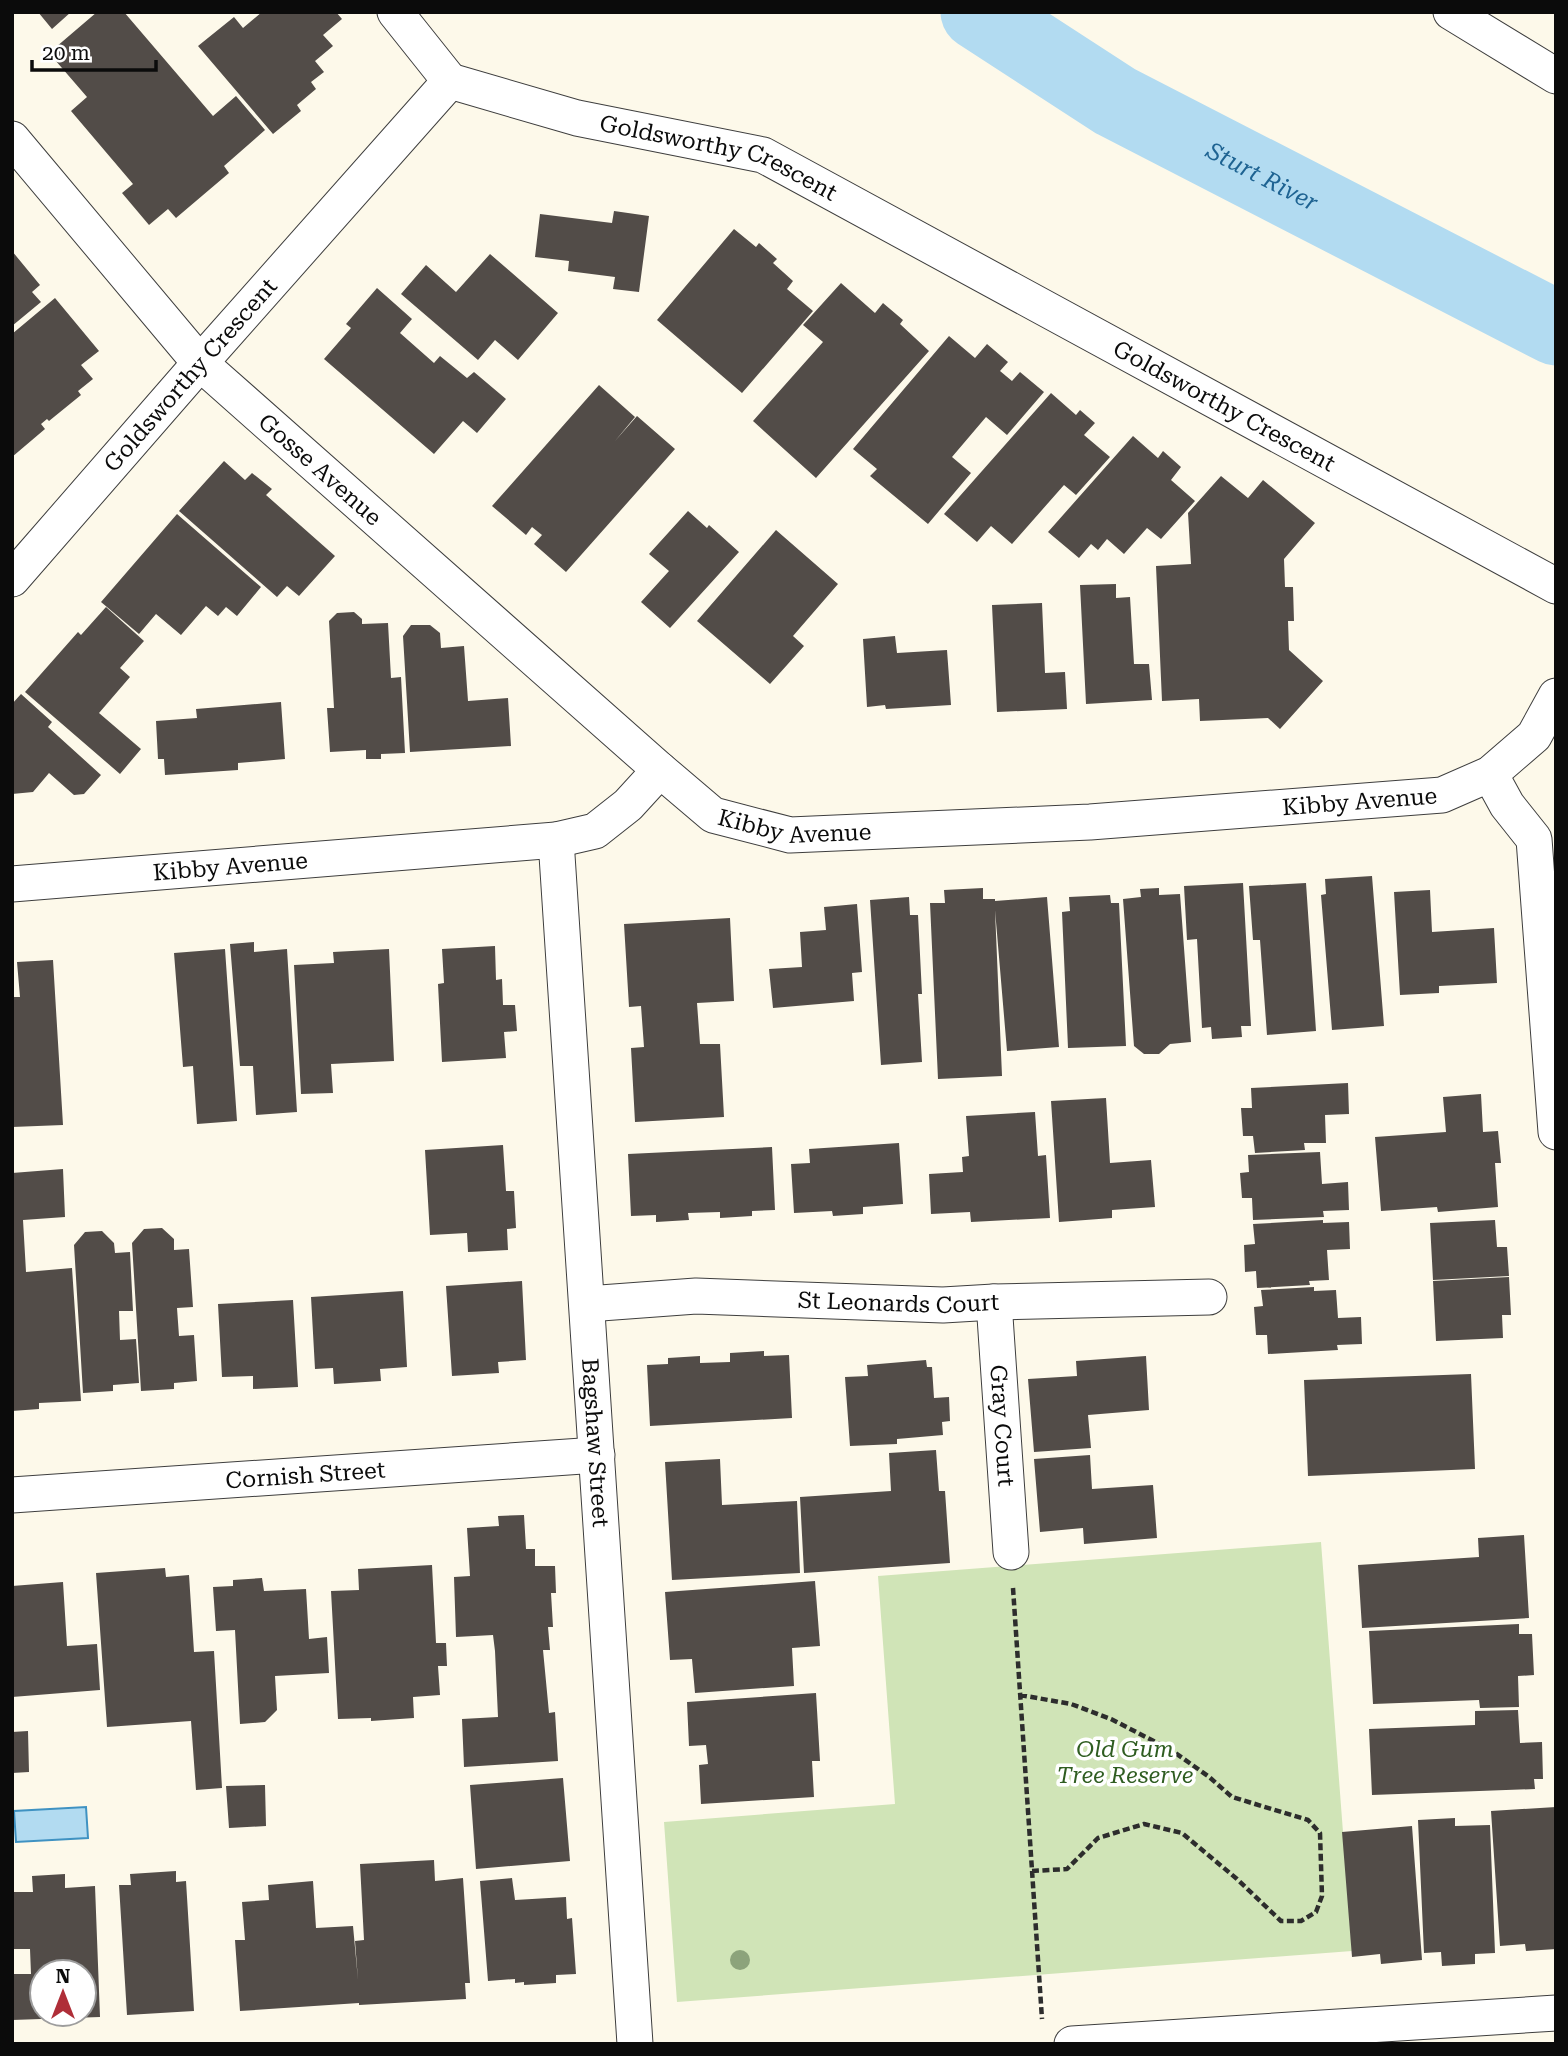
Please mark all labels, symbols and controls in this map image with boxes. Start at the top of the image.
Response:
scale bar [32,28,156,72]
text: 20 m [42,41,90,65]
street label: Goldsworthy Crescent [597,110,842,207]
water label: Sturt River [1201,136,1323,217]
street label: Goldsworthy Crescent [99,273,283,478]
street label: Goldsworthy Crescent [1108,335,1340,478]
street label: Gosse Avenue [253,408,387,531]
street label: Kibby Avenue [1281,782,1438,821]
street label: Kibby Avenue [715,804,872,849]
street label: Kibby Avenue [152,847,309,887]
street label: St Leonards Court [797,1287,1000,1319]
street label: Bagshaw Street [576,1357,614,1529]
street label: Gray Court [984,1364,1020,1488]
street label: Cornish Street [225,1456,387,1494]
park label: Old Gum Tree Reserve [1057,1736,1193,1789]
north arrow [28,1958,98,2028]
text: N [56,1965,71,1988]

